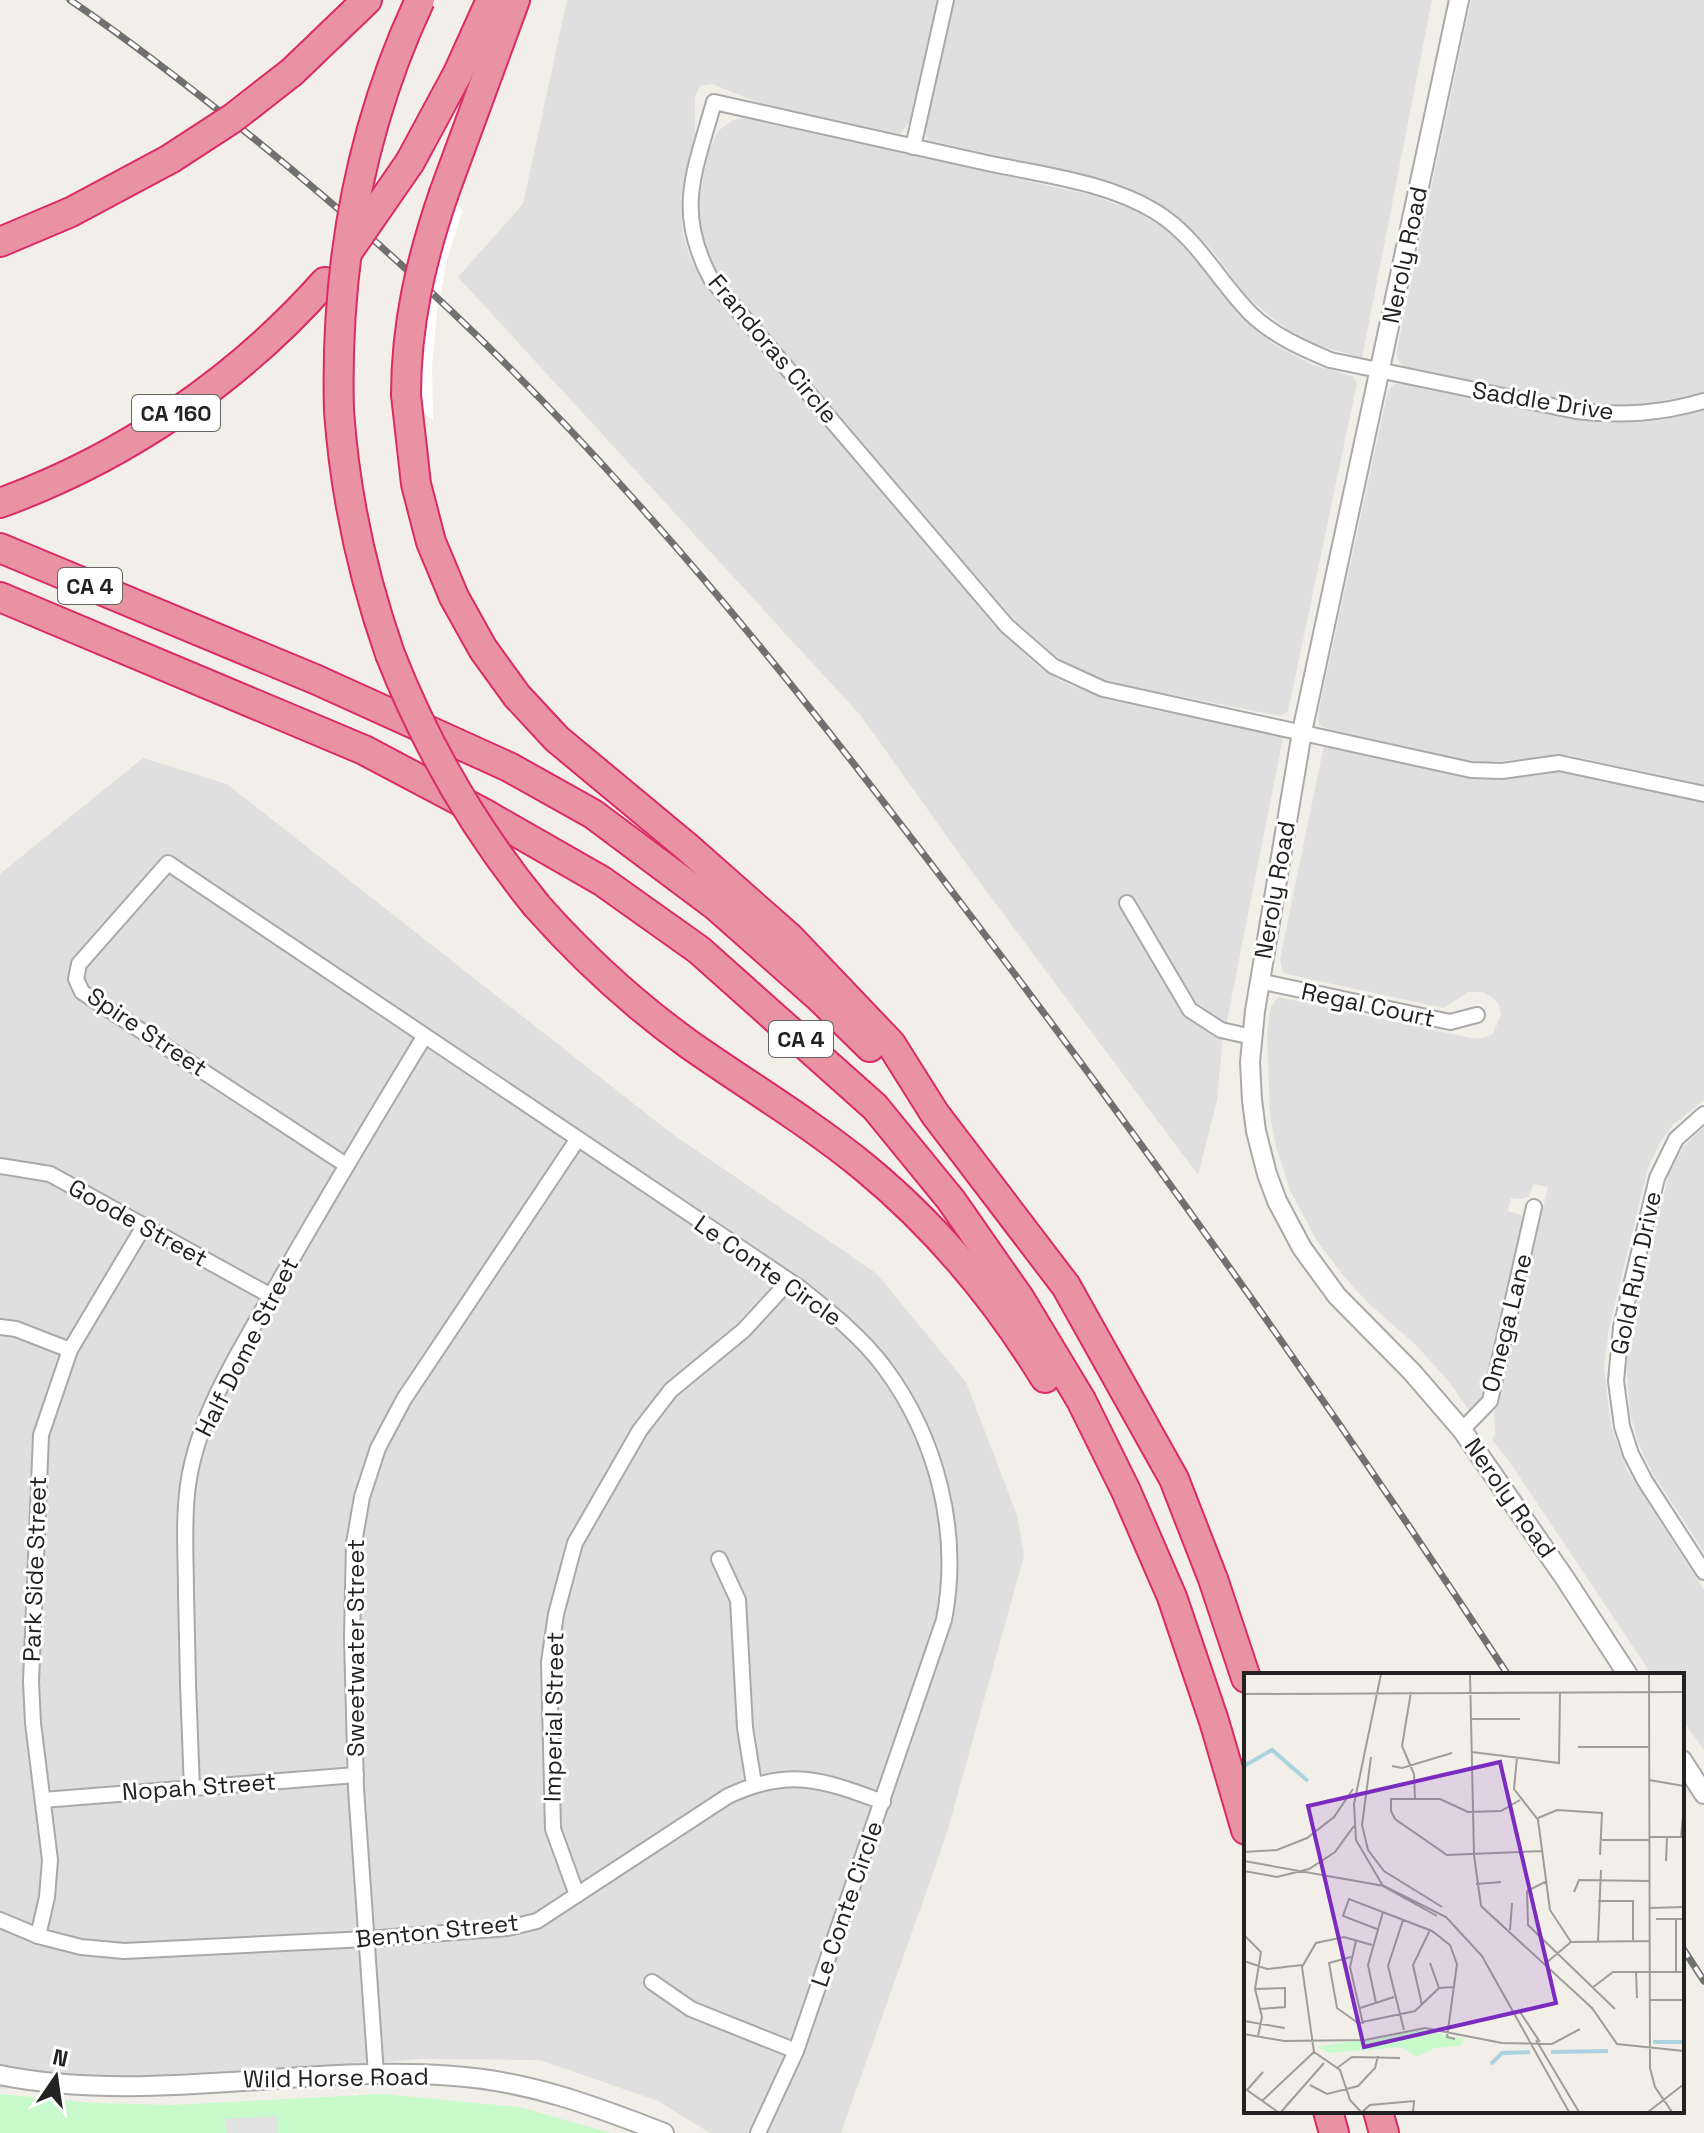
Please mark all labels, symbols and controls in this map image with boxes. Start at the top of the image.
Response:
street label: Neroly Road [1375,184,1434,326]
street label: Frandoras Circle [702,268,845,430]
street label: Saddle Drive [1470,374,1616,427]
road number: CA 160 [132,395,220,431]
road number: CA 4 [58,568,122,604]
street label: Neroly Road [1247,819,1302,961]
street label: Regal Court [1299,975,1438,1034]
street label: Spire Street [81,980,213,1083]
road number: CA 4 [769,1021,833,1057]
street label: Goode Street [63,1172,213,1274]
street label: Gold Run Drive [1603,1188,1668,1357]
street label: Le Conte Circle [688,1208,848,1333]
street label: Omega Lane [1474,1250,1539,1396]
street label: Half Dome Street [188,1252,305,1442]
street label: Neroly Road [1458,1432,1563,1564]
street label: Park Side Street [16,1476,53,1662]
street label: Sweetwater Street [340,1539,371,1757]
street label: Imperial Street [537,1632,570,1802]
inset map [1244,1673,1684,2113]
street label: Nopah Street [121,1766,277,1807]
street label: Le Conte Circle [804,1817,889,1991]
street label: Benton Street [354,1907,520,1954]
north arrow [16,2037,96,2117]
text: N [50,2042,71,2073]
street label: Wild Horse Road [243,2060,429,2095]

